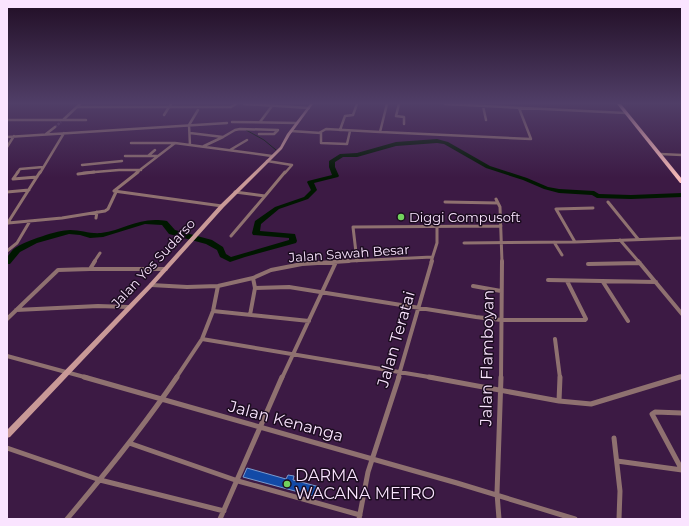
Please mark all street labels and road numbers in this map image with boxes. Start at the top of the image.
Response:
street label: Jalan Yos Sudarso [107,215,198,312]
street label: Jalan Sawah Besar [287,241,410,265]
street label: Jalan Teratai [373,289,419,390]
street label: Jalan Flamboyan [476,290,498,427]
street label: Jalan Kenanga [225,396,346,445]

